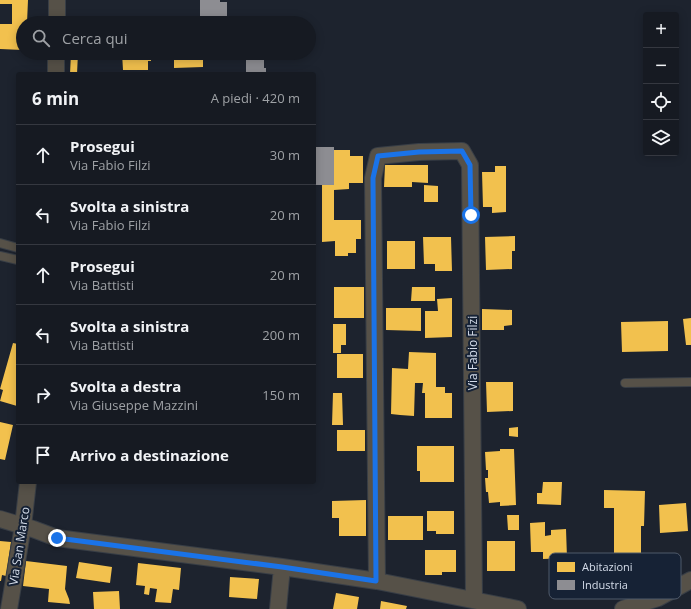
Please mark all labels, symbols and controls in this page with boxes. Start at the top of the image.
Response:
map controls [643,12,679,156]
button: + [643,12,679,48]
search box [16,16,316,60]
icon: search [30,27,52,49]
text: Cerca qui [62,28,128,48]
button: − [643,48,679,84]
button: locate [643,84,679,120]
text: 6 min [32,87,79,110]
text: A piedi · 420 m [211,89,300,107]
button: layers [643,120,679,156]
text: Prosegui [70,136,135,156]
icon: ahead [32,144,54,166]
text: 30 m [270,146,300,164]
text: Via Fabio Filzi [70,156,151,174]
text: Svolta a sinistra [70,196,189,216]
icon: left [32,204,54,226]
text: 20 m [270,206,300,224]
route start [462,206,480,224]
text: Via Fabio Filzi [70,216,151,234]
text: Prosegui [70,256,135,276]
icon: ahead [32,264,54,286]
text: 20 m [270,266,300,284]
text: Via Battisti [70,276,134,294]
text: Svolta a sinistra [70,316,189,336]
street label: Via Fabio Filzi [464,316,481,390]
icon: left [32,324,54,346]
text: 200 m [262,326,300,344]
text: Via Battisti [70,336,134,354]
text: Svolta a destra [70,376,181,396]
icon: right [32,384,54,406]
text: 150 m [262,386,300,404]
text: Via Giuseppe Mazzini [70,396,198,414]
icon: arrive [32,444,54,466]
text: Arrivo a destinazione [70,445,229,465]
street label: Via San Marco [4,506,34,586]
route end [48,529,66,547]
legend [549,553,681,599]
text: Abitazioni [582,559,633,574]
text: Industria [582,577,628,592]

